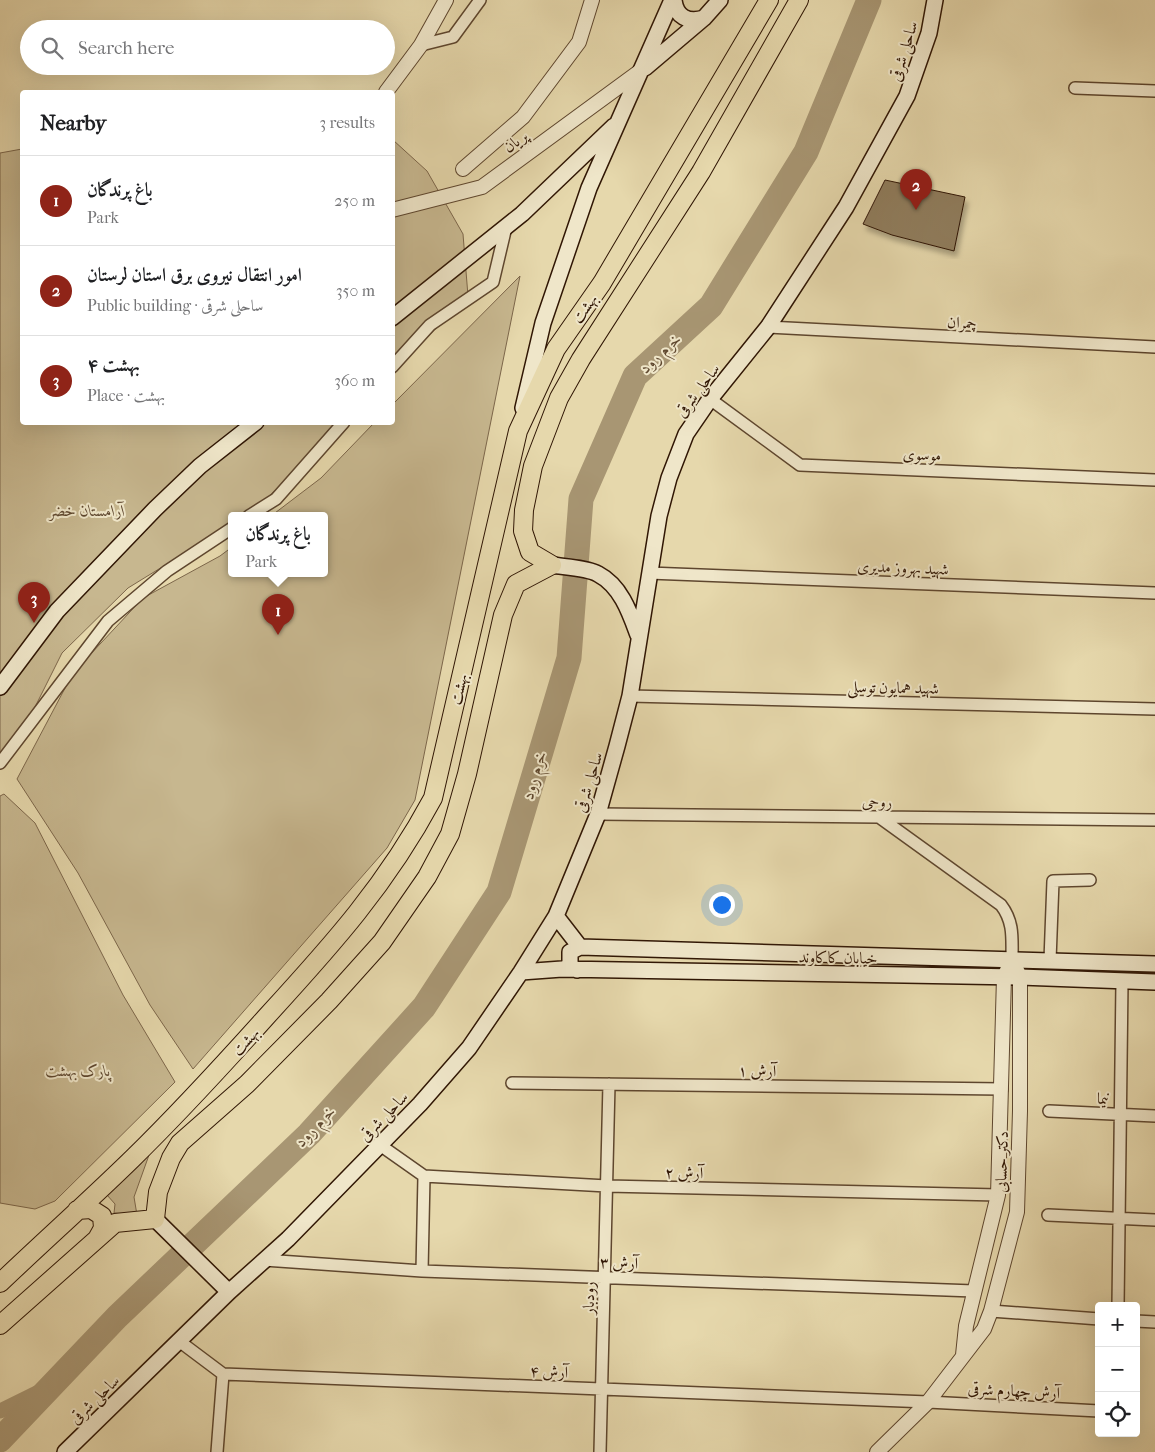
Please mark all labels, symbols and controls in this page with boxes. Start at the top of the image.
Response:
street label: ساحلی شرقی [885,19,924,84]
search box [20,20,395,75]
icon: search [38,34,66,62]
text: Search here [78,37,174,59]
text: Nearby [40,111,106,135]
text: 3 results [319,113,375,132]
street label: پریان [499,125,534,157]
pin: 2 [900,169,932,210]
text: باغ پرندگان [87,179,153,201]
text: 1 [53,191,59,210]
text: 250 m [334,191,375,210]
text: Park [87,208,119,227]
text: امور انتقال نیروی برق استان لرستان [87,264,302,286]
text: 2 [52,281,60,300]
text: 350 m [336,281,375,300]
street label: بهشت [568,290,602,327]
text: Public building · ساحلی شرقی [87,296,263,315]
street label: چمران [947,312,977,334]
water label: خرم رود [635,329,689,382]
text: بهشت ۴ [87,354,140,376]
street label: ساحلی شرقی [671,360,725,422]
text: 3 [53,371,59,390]
text: 360 m [334,371,375,390]
text: Place · بهشت [87,386,165,405]
street label: موسوی [902,444,942,466]
park label: آرامستان خضر [48,501,125,521]
popup [228,512,328,577]
text: باغ پرندگان [245,523,311,545]
text: Park [245,552,277,571]
street label: شهید بهروز مدیری [857,556,949,580]
pin: 3 [18,582,50,623]
pin: 1 [262,594,294,635]
street label: بهشت [446,672,472,707]
street label: شهید همایون توسلی [847,677,939,700]
water label: خرم رود [517,748,557,804]
street label: ساحلی شرقی [570,750,609,815]
street label: روحی [862,792,892,811]
your location [709,892,735,918]
street label: خیابان کاکاوند [798,947,878,968]
street label: بهشت [228,1023,264,1060]
park label: پارک بهشت [45,1061,113,1082]
street label: آرش ۱ [738,1061,778,1080]
street label: ساحلی شرقی [355,1087,413,1147]
street label: نیما [1097,1089,1110,1108]
water label: خرم رود [290,1101,344,1155]
street label: دکتر حسابی [991,1131,1014,1193]
street label: آرش ۲ [665,1163,705,1182]
street label: آرش ۳ [599,1252,640,1273]
street label: رودبار [579,1281,598,1317]
map controls [1095,1302,1140,1437]
button: + [1095,1302,1140,1347]
button: − [1095,1347,1140,1392]
street label: آرش ۴ [529,1361,570,1382]
street label: ساحلی شرقی [65,1371,125,1429]
street label: آرش چهارم شرقی [967,1379,1062,1407]
button: locate [1095,1392,1140,1437]

